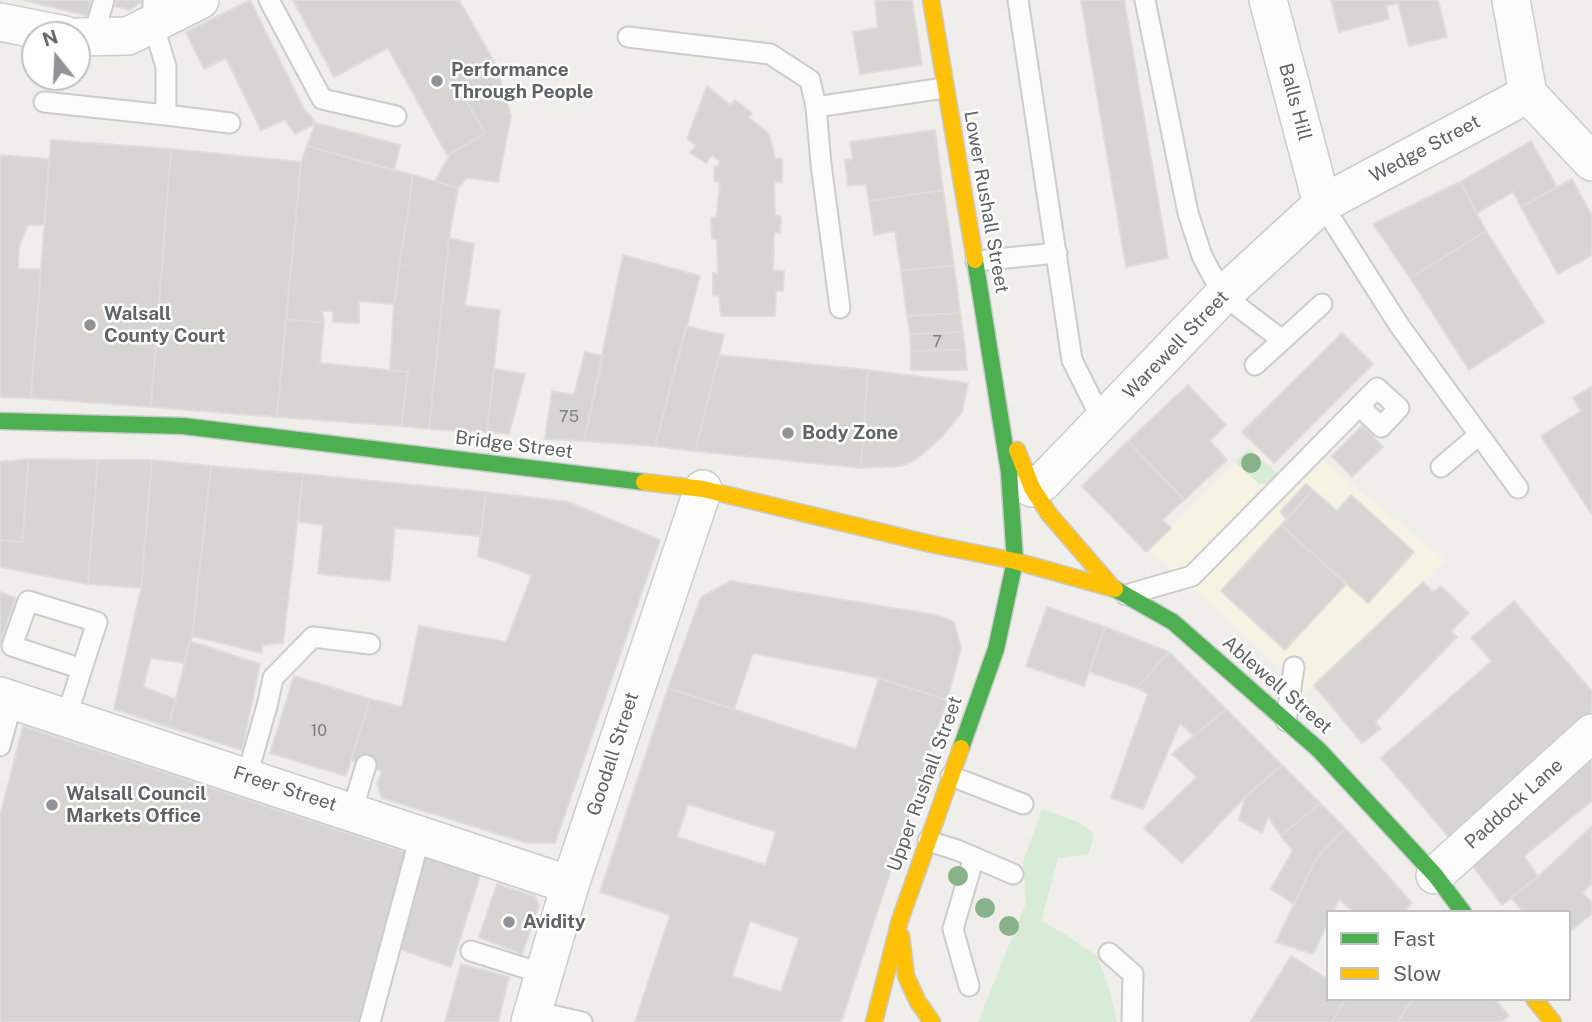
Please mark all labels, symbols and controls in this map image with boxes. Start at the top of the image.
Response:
north arrow [21,21,91,91]
text: N [40,25,61,51]
place label: Performance Through People [451,59,593,103]
street label: Balls Hill [1274,61,1316,143]
marker: Performance Through People [429,73,445,89]
street label: Lower Rushall Street [959,109,1013,295]
street label: Wedge Street [1366,110,1484,188]
street label: Warewell Street [1118,286,1234,404]
place label: Walsall County Court [104,303,225,347]
marker: Walsall County Court [82,317,98,333]
house number: 7 [932,332,942,352]
house number: 75 [559,407,579,427]
place label: Body Zone [802,422,898,444]
marker: Body Zone [780,425,796,441]
street label: Bridge Street [454,426,574,464]
street label: Ablewell Street [1218,631,1336,739]
street label: Goodall Street [582,689,644,819]
street label: Upper Rushall Street [883,693,967,875]
house number: 10 [311,721,327,741]
street label: Paddock Lane [1460,754,1568,854]
street label: Freer Street [230,762,340,816]
place label: Walsall Council Markets Office [66,783,206,827]
marker: Walsall Council Markets Office [44,797,60,813]
legend [1326,910,1571,1001]
place label: Avidity [523,911,586,933]
marker: Avidity [501,914,517,930]
text: Fast [1393,926,1435,951]
text: Slow [1393,961,1441,986]

